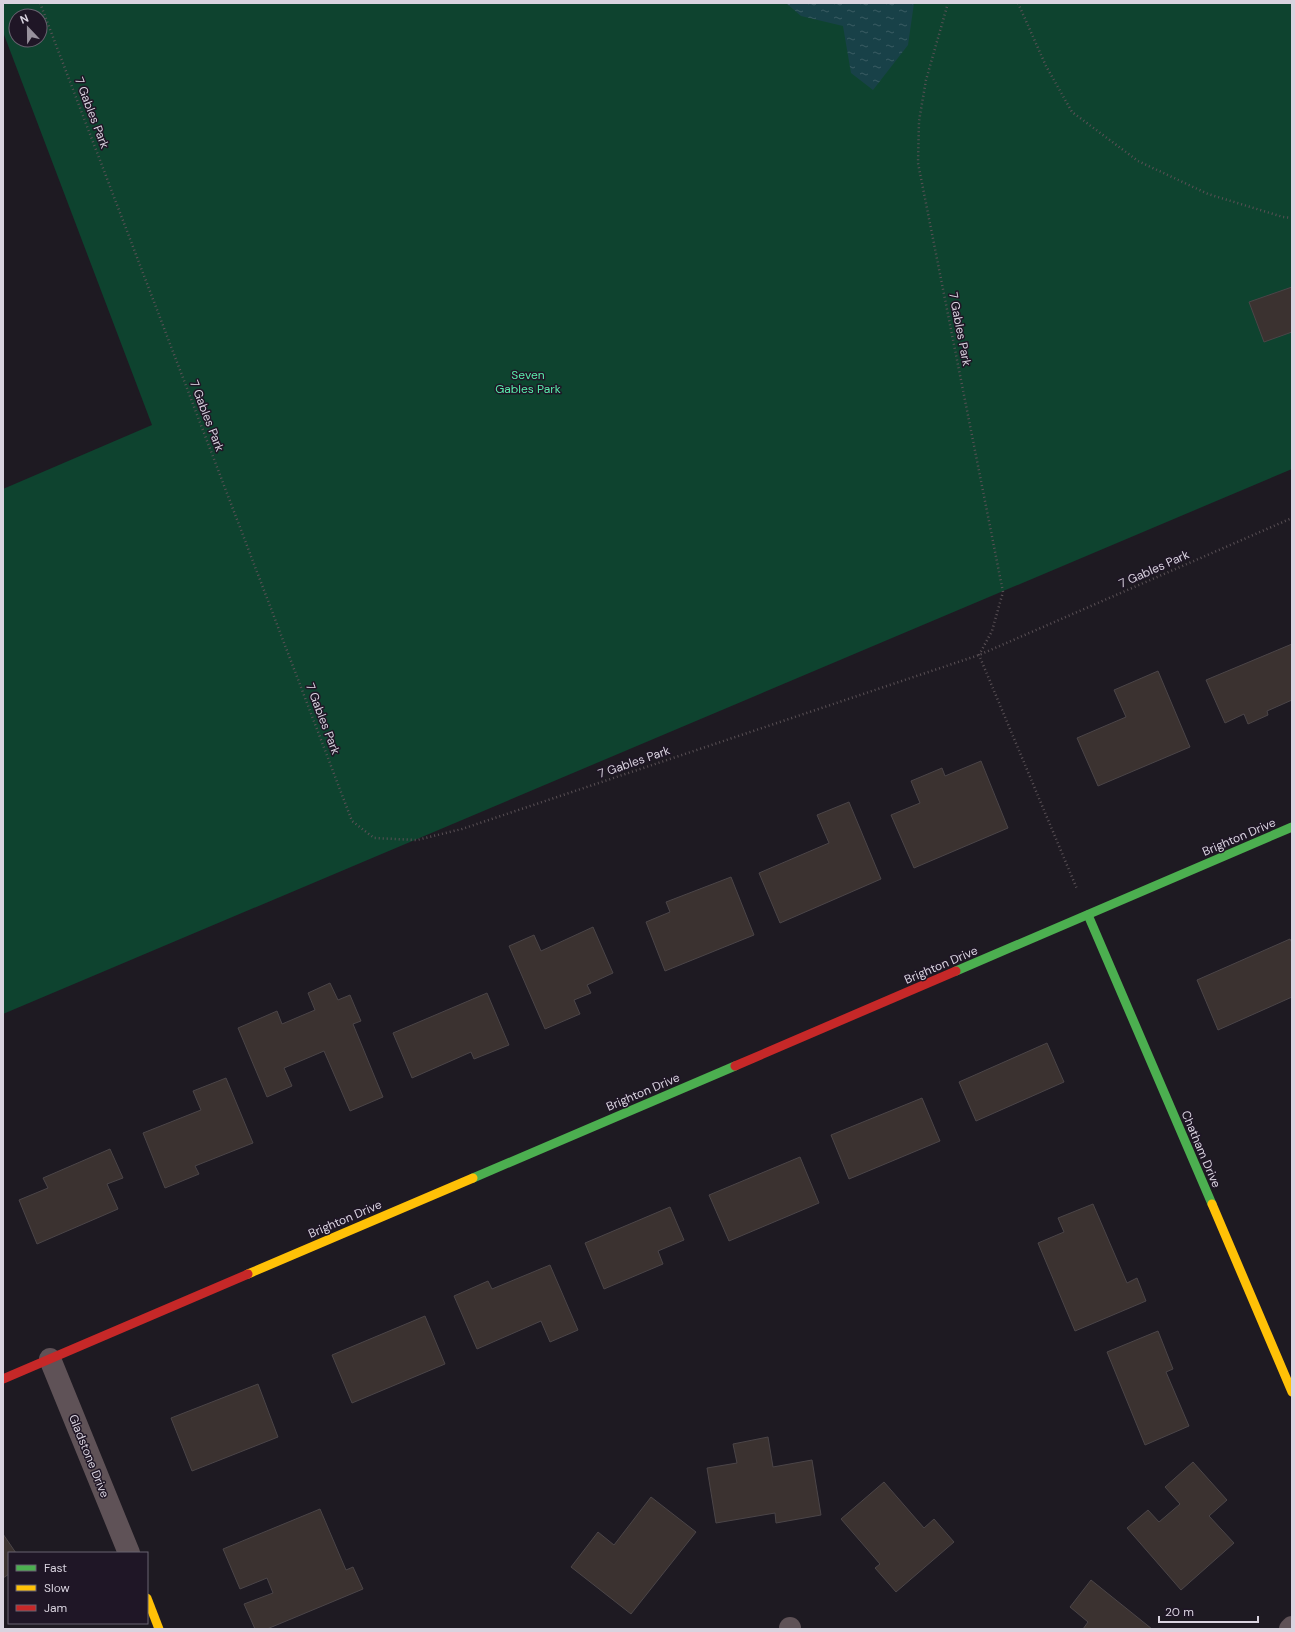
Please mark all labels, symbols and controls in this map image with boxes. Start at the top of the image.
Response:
north arrow [8,8,48,48]
text: N [18,11,31,27]
street label: 7 Gables Park [71,75,113,151]
street label: 7 Gables Park [945,291,975,367]
park label: Seven Gables Park [495,367,561,397]
street label: 7 Gables Park [186,378,228,454]
street label: 7 Gables Park [1116,546,1192,592]
street label: 7 Gables Park [302,681,344,757]
street label: 7 Gables Park [596,742,672,782]
street label: Brighton Drive [1200,814,1278,860]
street label: Brighton Drive [902,942,980,988]
street label: Brighton Drive [604,1069,682,1115]
street label: Chatham Drive [1178,1108,1225,1190]
street label: Brighton Drive [306,1196,384,1242]
street label: Gladstone Drive [65,1412,113,1500]
legend [8,1552,148,1624]
text: Fast [44,1560,67,1576]
text: Slow [44,1580,70,1596]
scale bar [1159,1598,1258,1624]
text: Jam [44,1600,67,1616]
text: 20 m [1165,1604,1194,1620]

